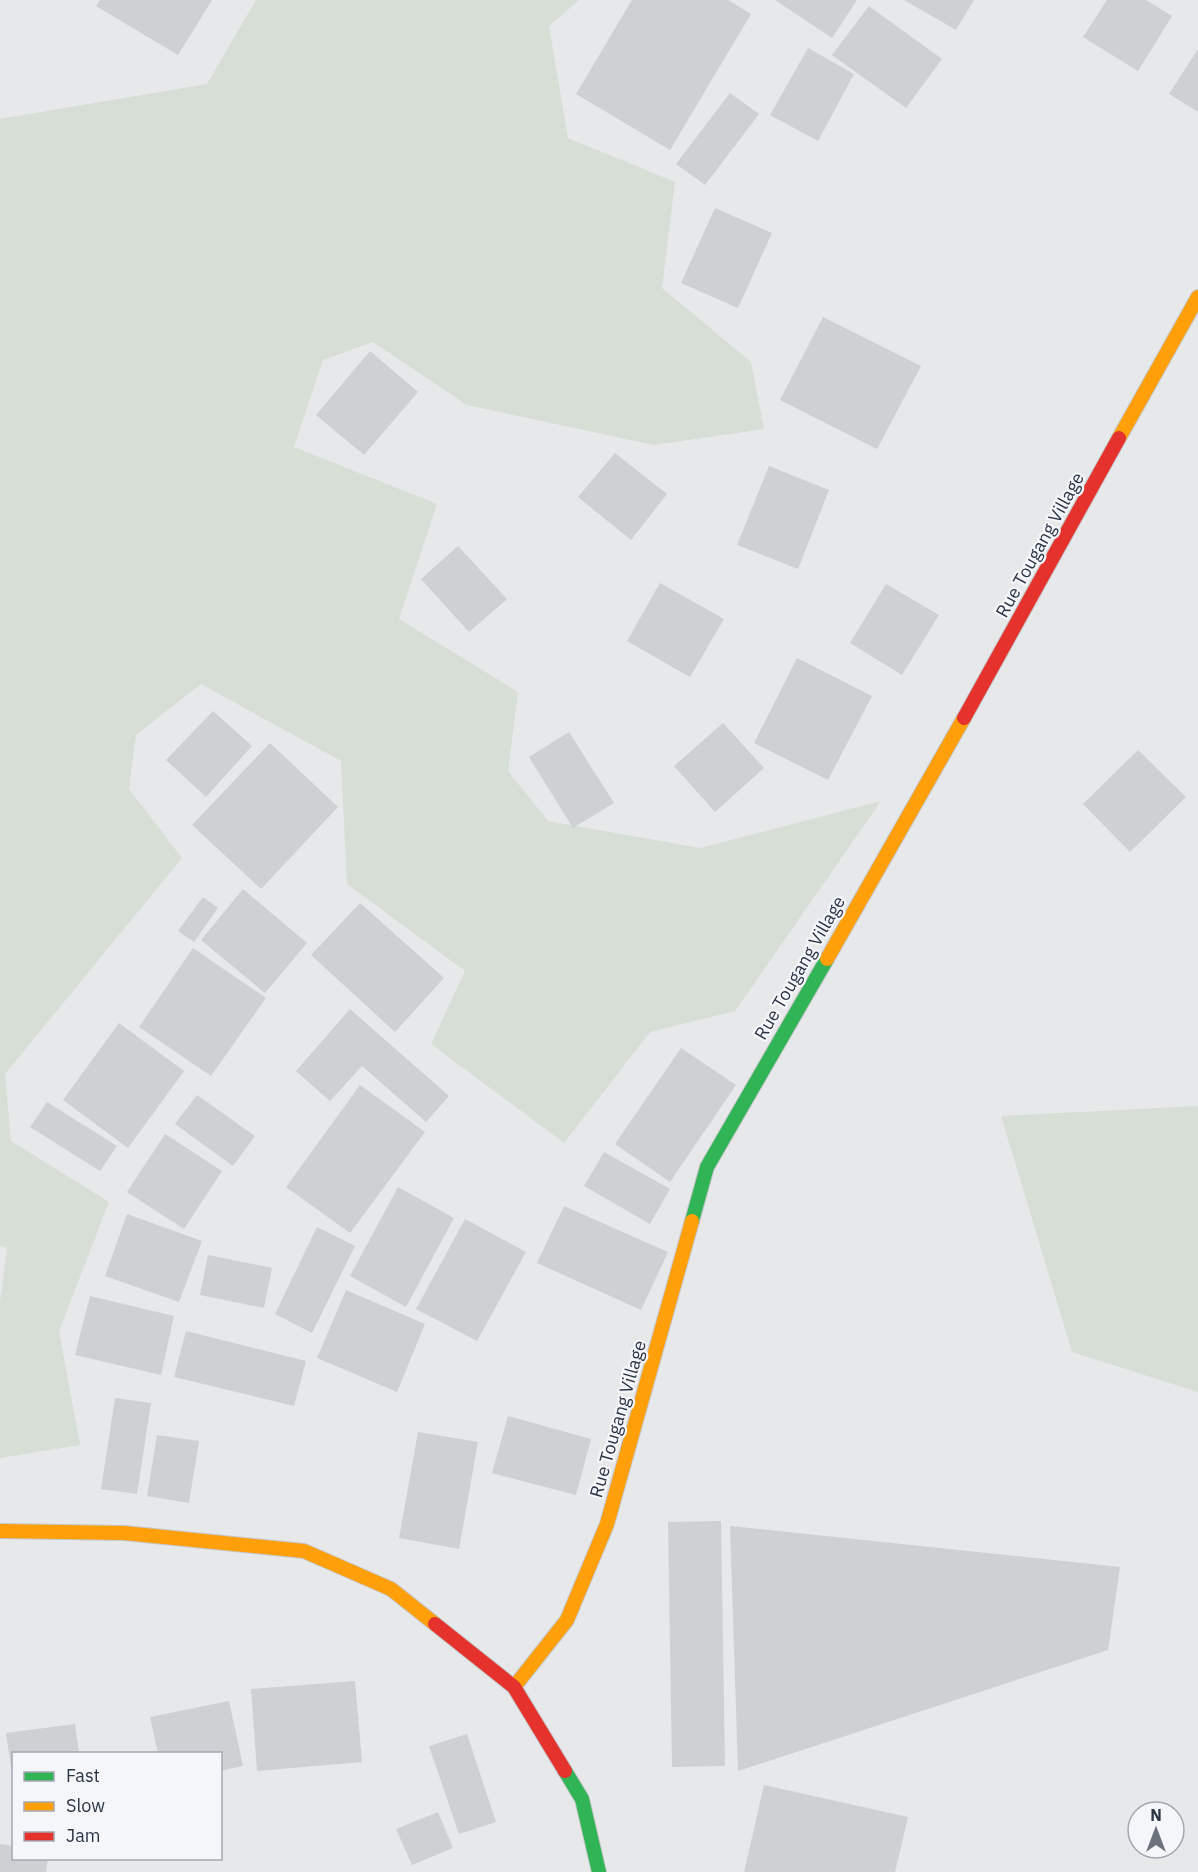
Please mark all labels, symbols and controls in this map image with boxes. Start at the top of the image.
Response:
street label: Rue Tougang Village [990,468,1089,621]
street label: Rue Tougang Village [749,892,850,1044]
street label: Rue Tougang Village [584,1338,651,1500]
legend [12,1752,222,1860]
text: Fast [66,1764,100,1787]
text: Slow [66,1794,105,1817]
north arrow [1126,1800,1186,1860]
text: N [1150,1805,1162,1825]
text: Jam [66,1824,101,1847]

